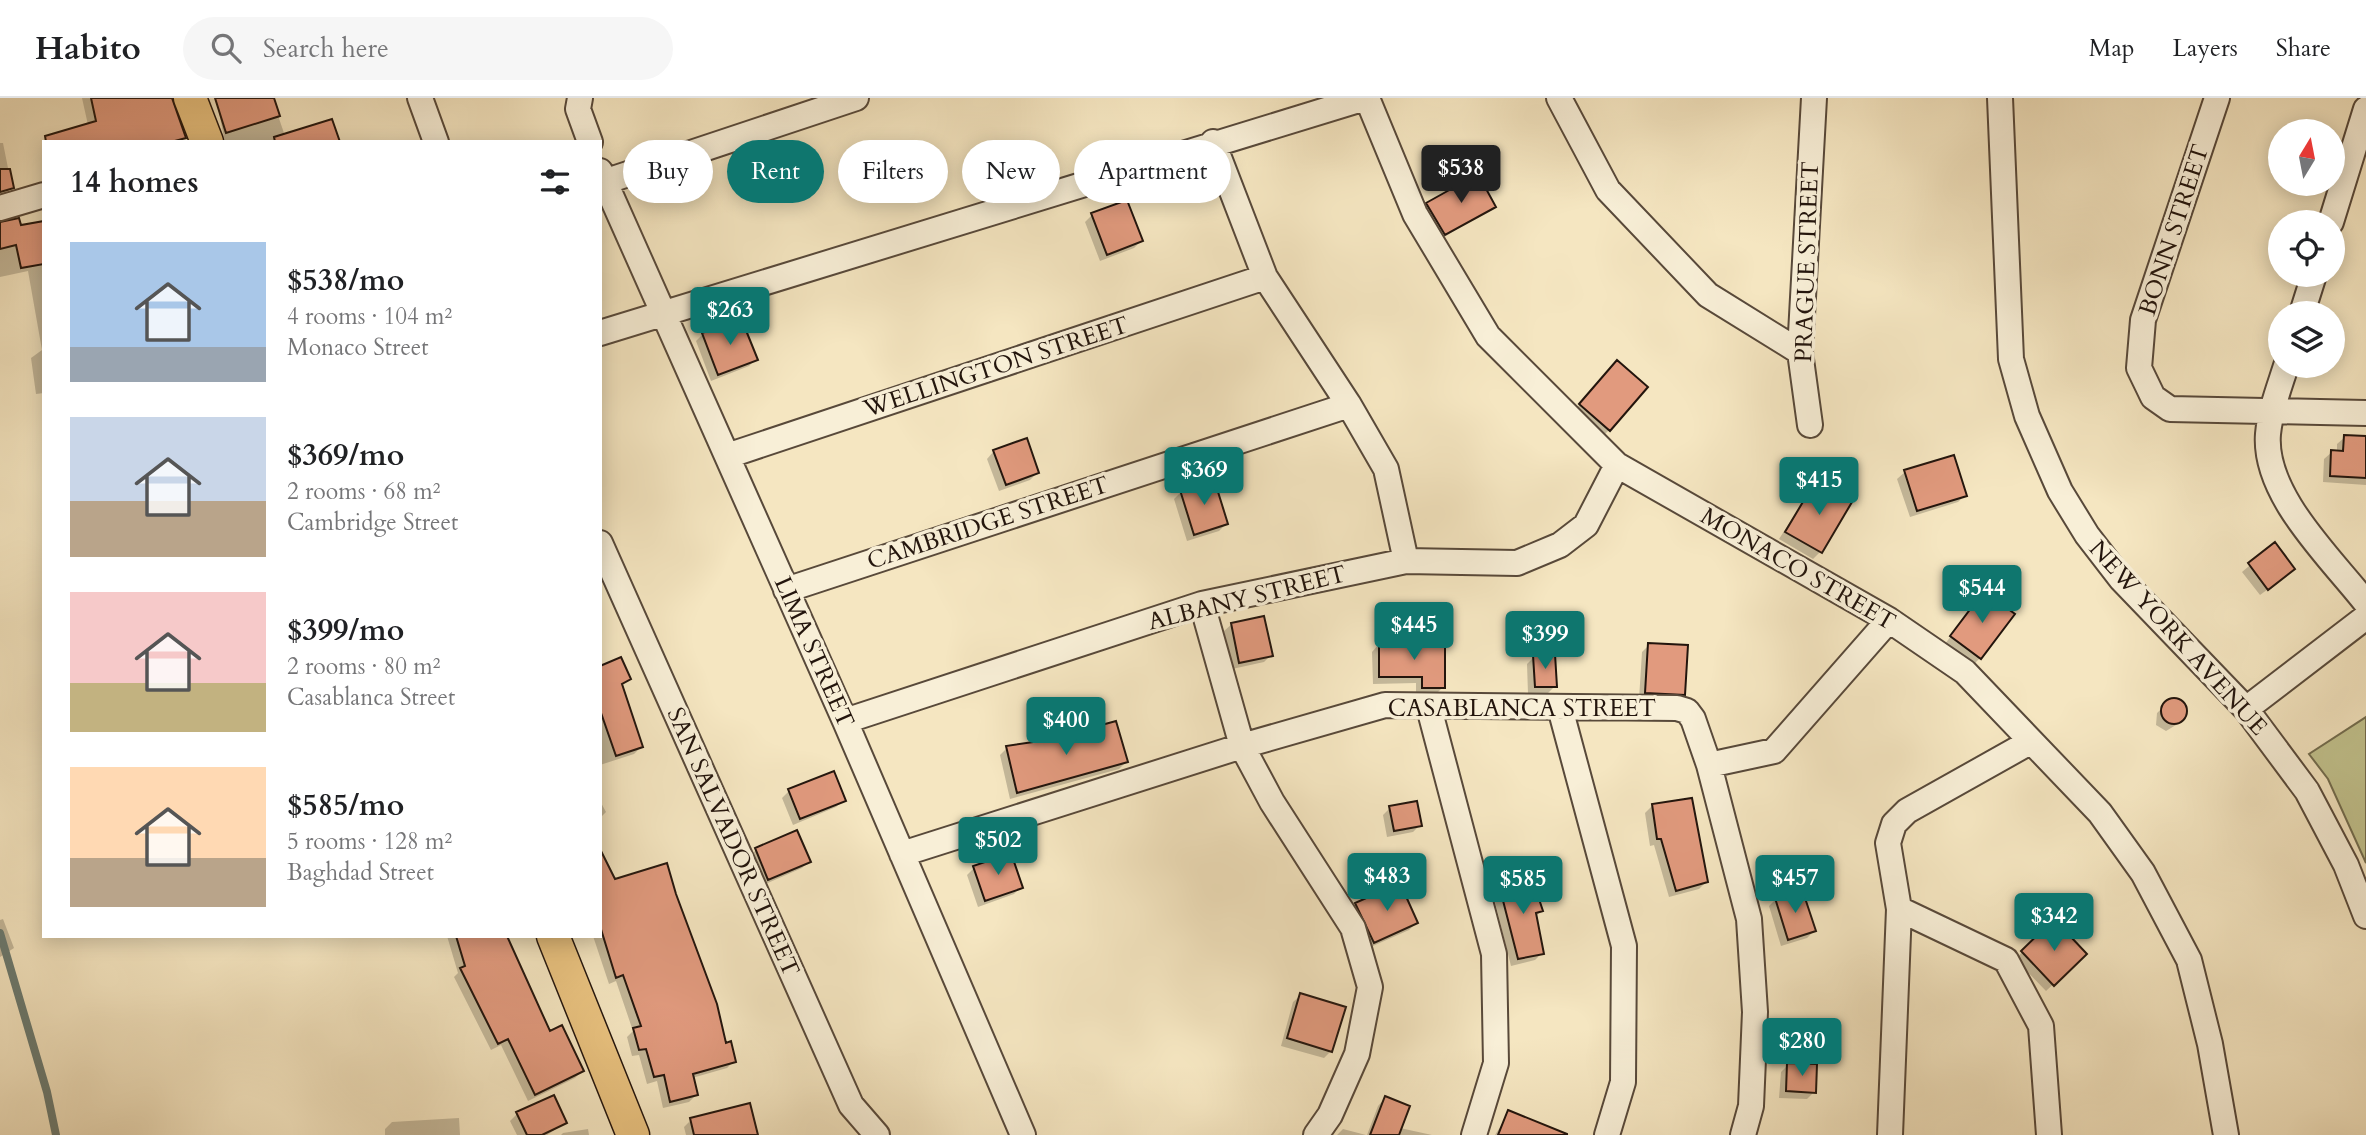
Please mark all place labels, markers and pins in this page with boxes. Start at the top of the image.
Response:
pin: $538 [1420,146,1502,205]
pin: $263 [689,288,771,347]
pin: $369 [1163,448,1245,507]
pin: $415 [1778,458,1860,517]
pin: $544 [1941,566,2023,625]
pin: $445 [1373,602,1455,662]
pin: $399 [1504,612,1586,671]
pin: $400 [1025,698,1107,757]
pin: $502 [957,818,1039,877]
pin: $483 [1346,854,1428,913]
pin: $585 [1482,856,1564,916]
pin: $457 [1754,856,1836,915]
pin: $342 [2013,894,2095,953]
pin: $280 [1761,1018,1843,1078]

